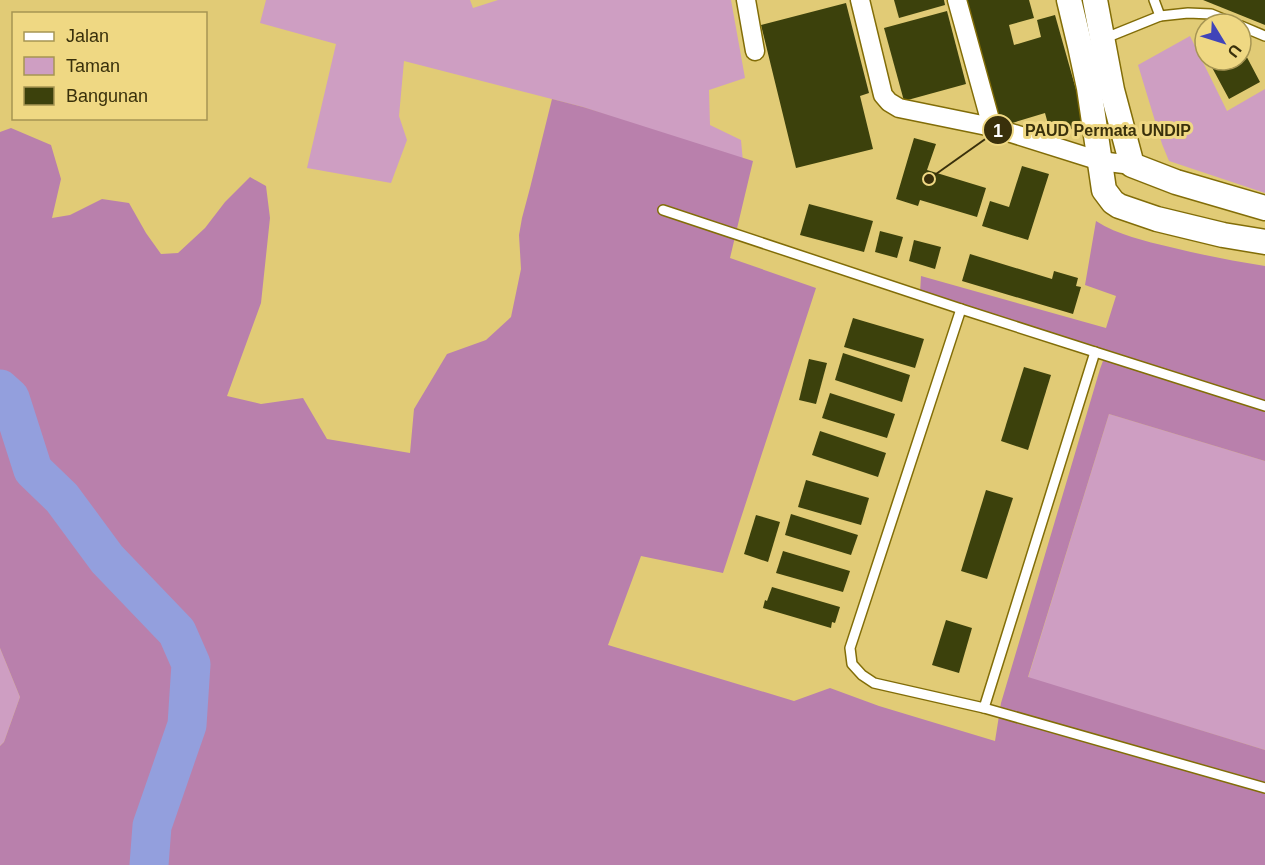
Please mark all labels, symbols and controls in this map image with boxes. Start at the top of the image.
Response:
legend [12,12,207,120]
north arrow [1193,12,1253,72]
text: Jalan [66,26,109,46]
text: U [1224,41,1245,61]
text: Taman [66,56,120,76]
text: Bangunan [66,86,148,106]
callout: PAUD Permata UNDIP [983,113,1203,147]
text: 1 [993,121,1003,141]
text: PAUD Permata UNDIP [1025,122,1191,139]

